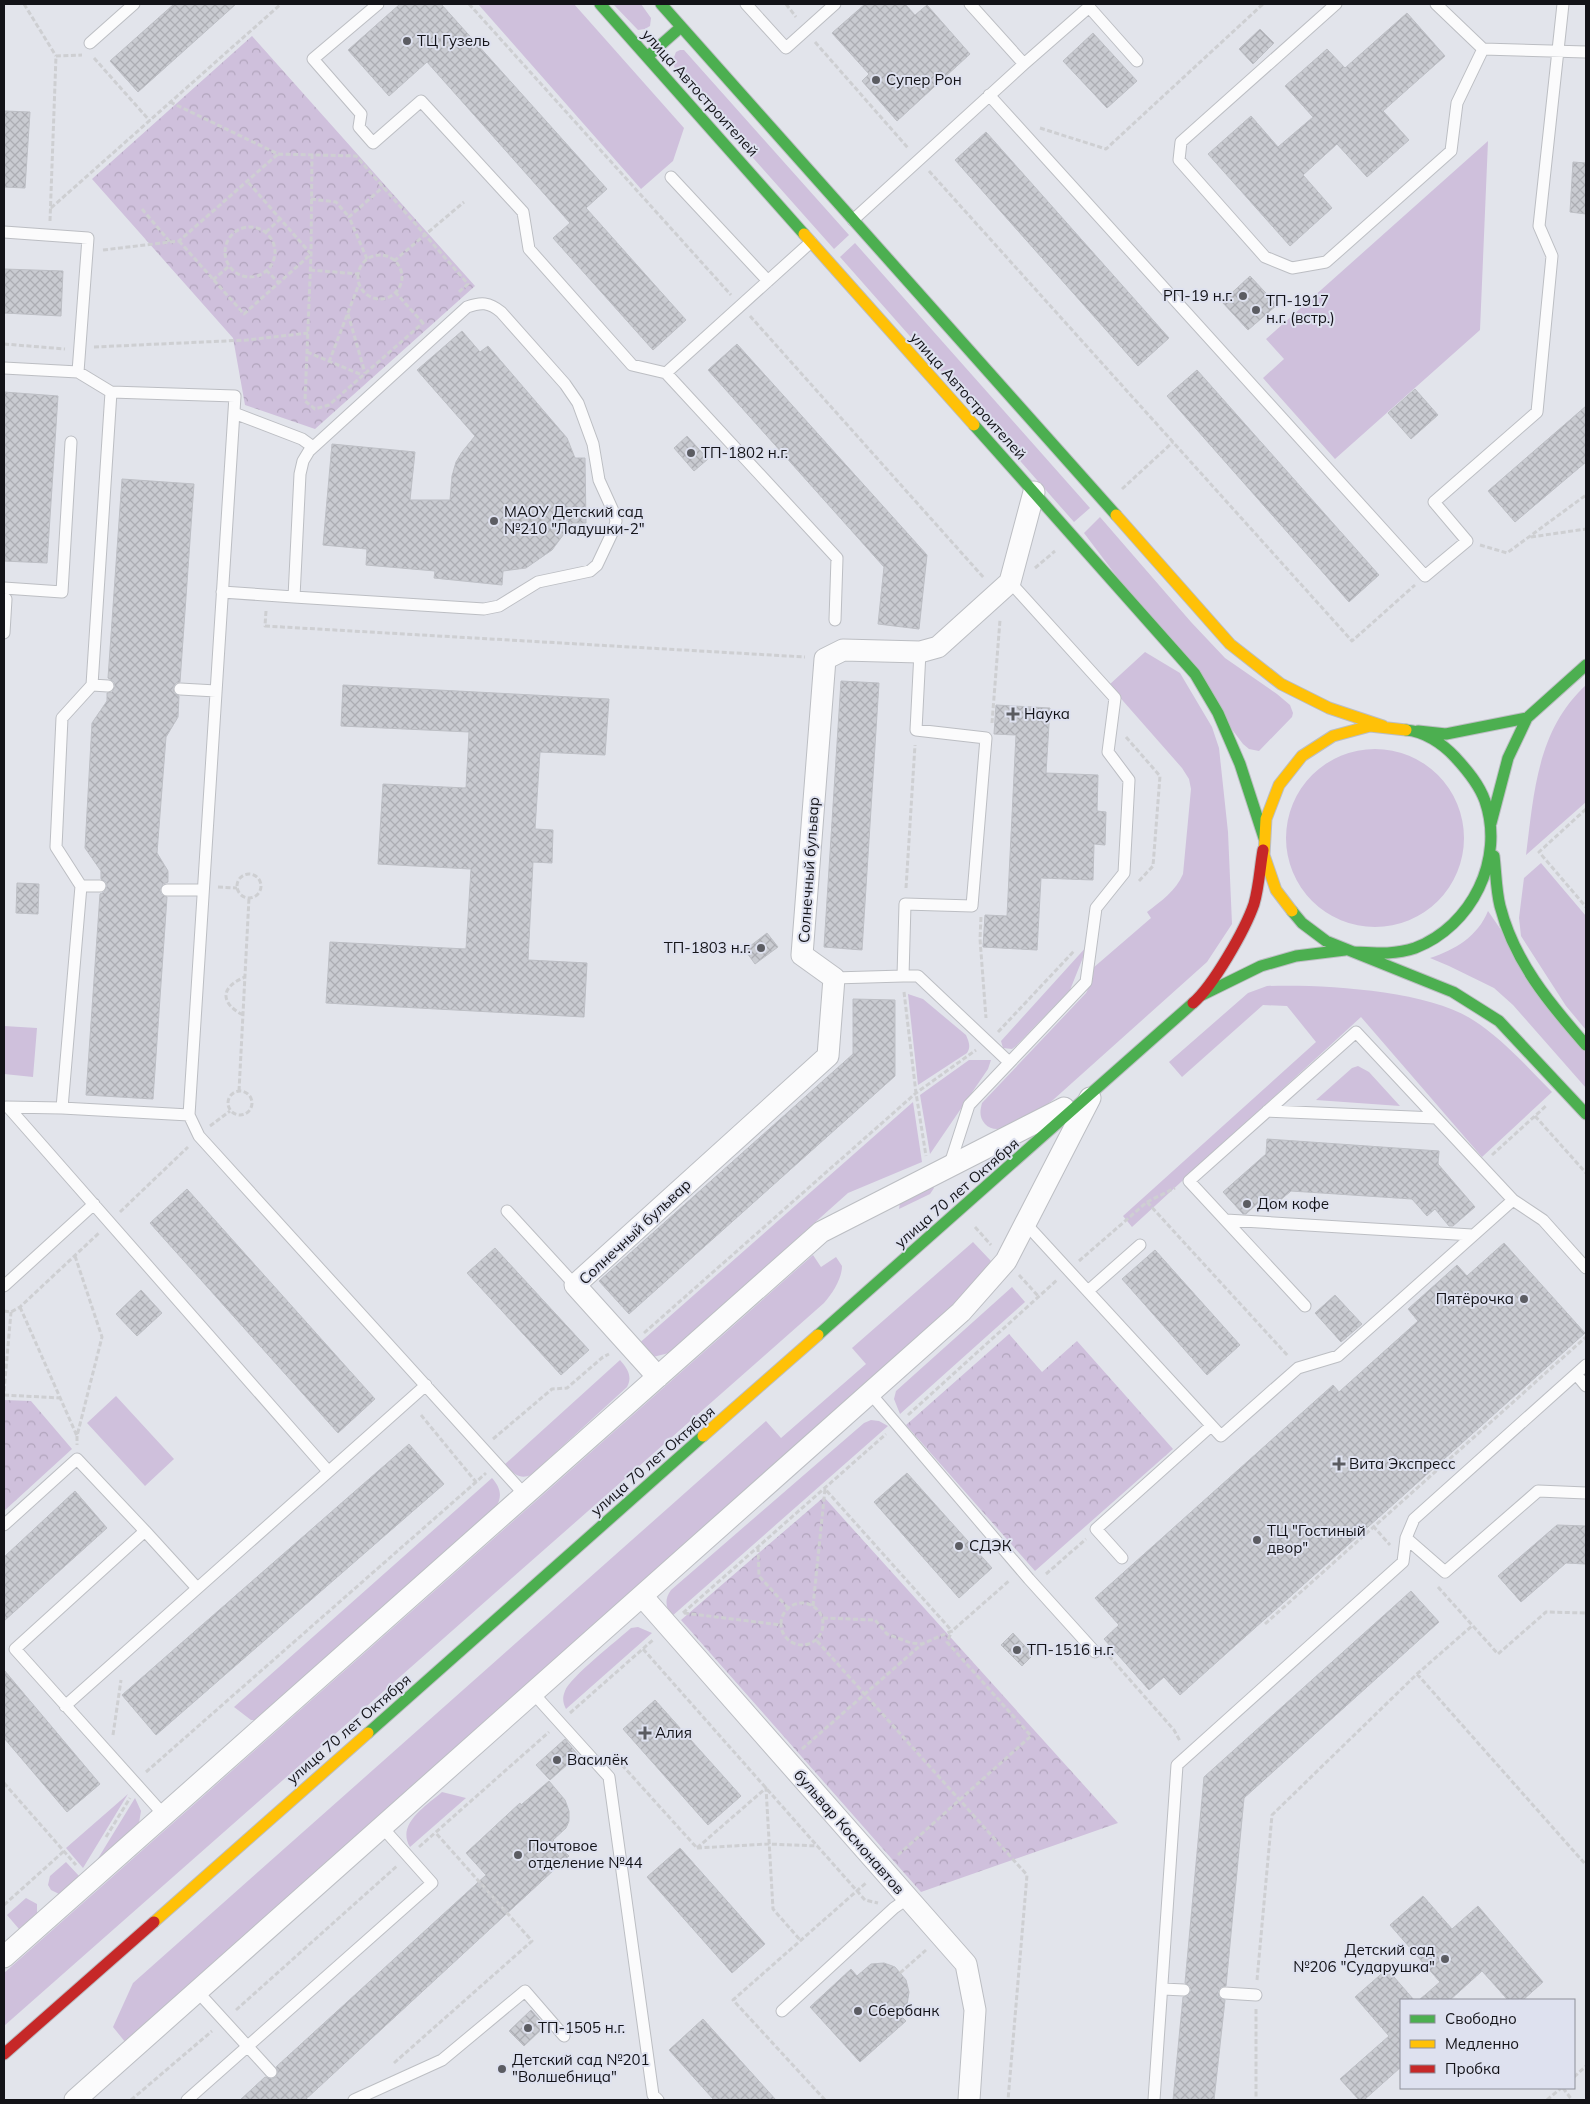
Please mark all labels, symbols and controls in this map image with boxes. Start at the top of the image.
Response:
street label: улица Автостроителей [638,25,763,160]
place label: ТЦ Гузель [417,31,490,50]
marker: ТЦ Гузель [401,35,413,47]
place label: Супер Рон [886,70,962,89]
marker: Супер Рон [870,74,882,86]
place label: РП-19 н.г. [1163,286,1233,305]
marker: РП-19 н.г. [1237,290,1249,302]
place label: ТП-1917 н.г. (встр.) [1266,291,1335,327]
marker: ТП-1917 н.г. (встр.) [1250,304,1262,316]
street label: улица Автостроителей [906,328,1031,463]
place label: ТП-1802 н.г. [701,443,788,462]
marker: ТП-1802 н.г. [685,447,697,459]
place label: МАОУ Детский сад №210 "Ладушки-2" [504,502,645,538]
marker: МАОУ Детский сад №210 "Ладушки-2" [488,515,500,527]
place label: Наука [1024,704,1070,723]
marker: Наука [1006,707,1020,721]
street label: Солнечный бульвар [794,796,823,944]
place label: ТП-1803 н.г. [664,938,751,957]
marker: ТП-1803 н.г. [755,942,767,954]
street label: улица 70 лет Октября [891,1134,1023,1252]
street label: Солнечный бульвар [575,1175,695,1288]
place label: Дом кофе [1257,1194,1329,1213]
marker: Дом кофе [1241,1198,1253,1210]
place label: Пятёрочка [1436,1289,1514,1308]
marker: Пятёрочка [1518,1293,1530,1305]
street label: улица 70 лет Октября [587,1402,719,1520]
place label: Вита Экспресс [1349,1454,1456,1473]
marker: Вита Экспресс [1333,1458,1345,1470]
place label: ТЦ "Гостиный двор" [1267,1521,1366,1557]
marker: ТЦ "Гостиный двор" [1251,1534,1263,1546]
place label: СДЭК [969,1536,1012,1555]
marker: СДЭК [953,1540,965,1552]
place label: ТП-1516 н.г. [1027,1640,1114,1659]
marker: ТП-1516 н.г. [1011,1644,1023,1656]
street label: улица 70 лет Октября [283,1670,415,1788]
place label: Алия [655,1723,692,1742]
marker: Алия [639,1727,651,1739]
place label: Василёк [567,1750,629,1769]
marker: Василёк [551,1754,563,1766]
street label: бульвар Космонавтов [790,1765,909,1898]
place label: Почтовое отделение №44 [528,1836,642,1872]
marker: Почтовое отделение №44 [512,1849,524,1861]
place label: Детский сад №206 "Сударушка" [1293,1940,1435,1976]
marker: Детский сад №206 "Сударушка" [1439,1953,1451,1965]
legend [1400,1999,1575,2089]
place label: Сбербанк [868,2001,940,2020]
marker: Сбербанк [852,2005,864,2017]
text: Свободно [1445,2009,1517,2028]
place label: ТП-1505 н.г. [538,2018,625,2037]
marker: ТП-1505 н.г. [522,2022,534,2034]
text: Медленно [1445,2034,1519,2053]
place label: Детский сад №201 "Волшебница" [512,2050,650,2086]
text: Пробка [1445,2059,1500,2078]
marker: Детский сад №201 "Волшебница" [496,2063,508,2075]

